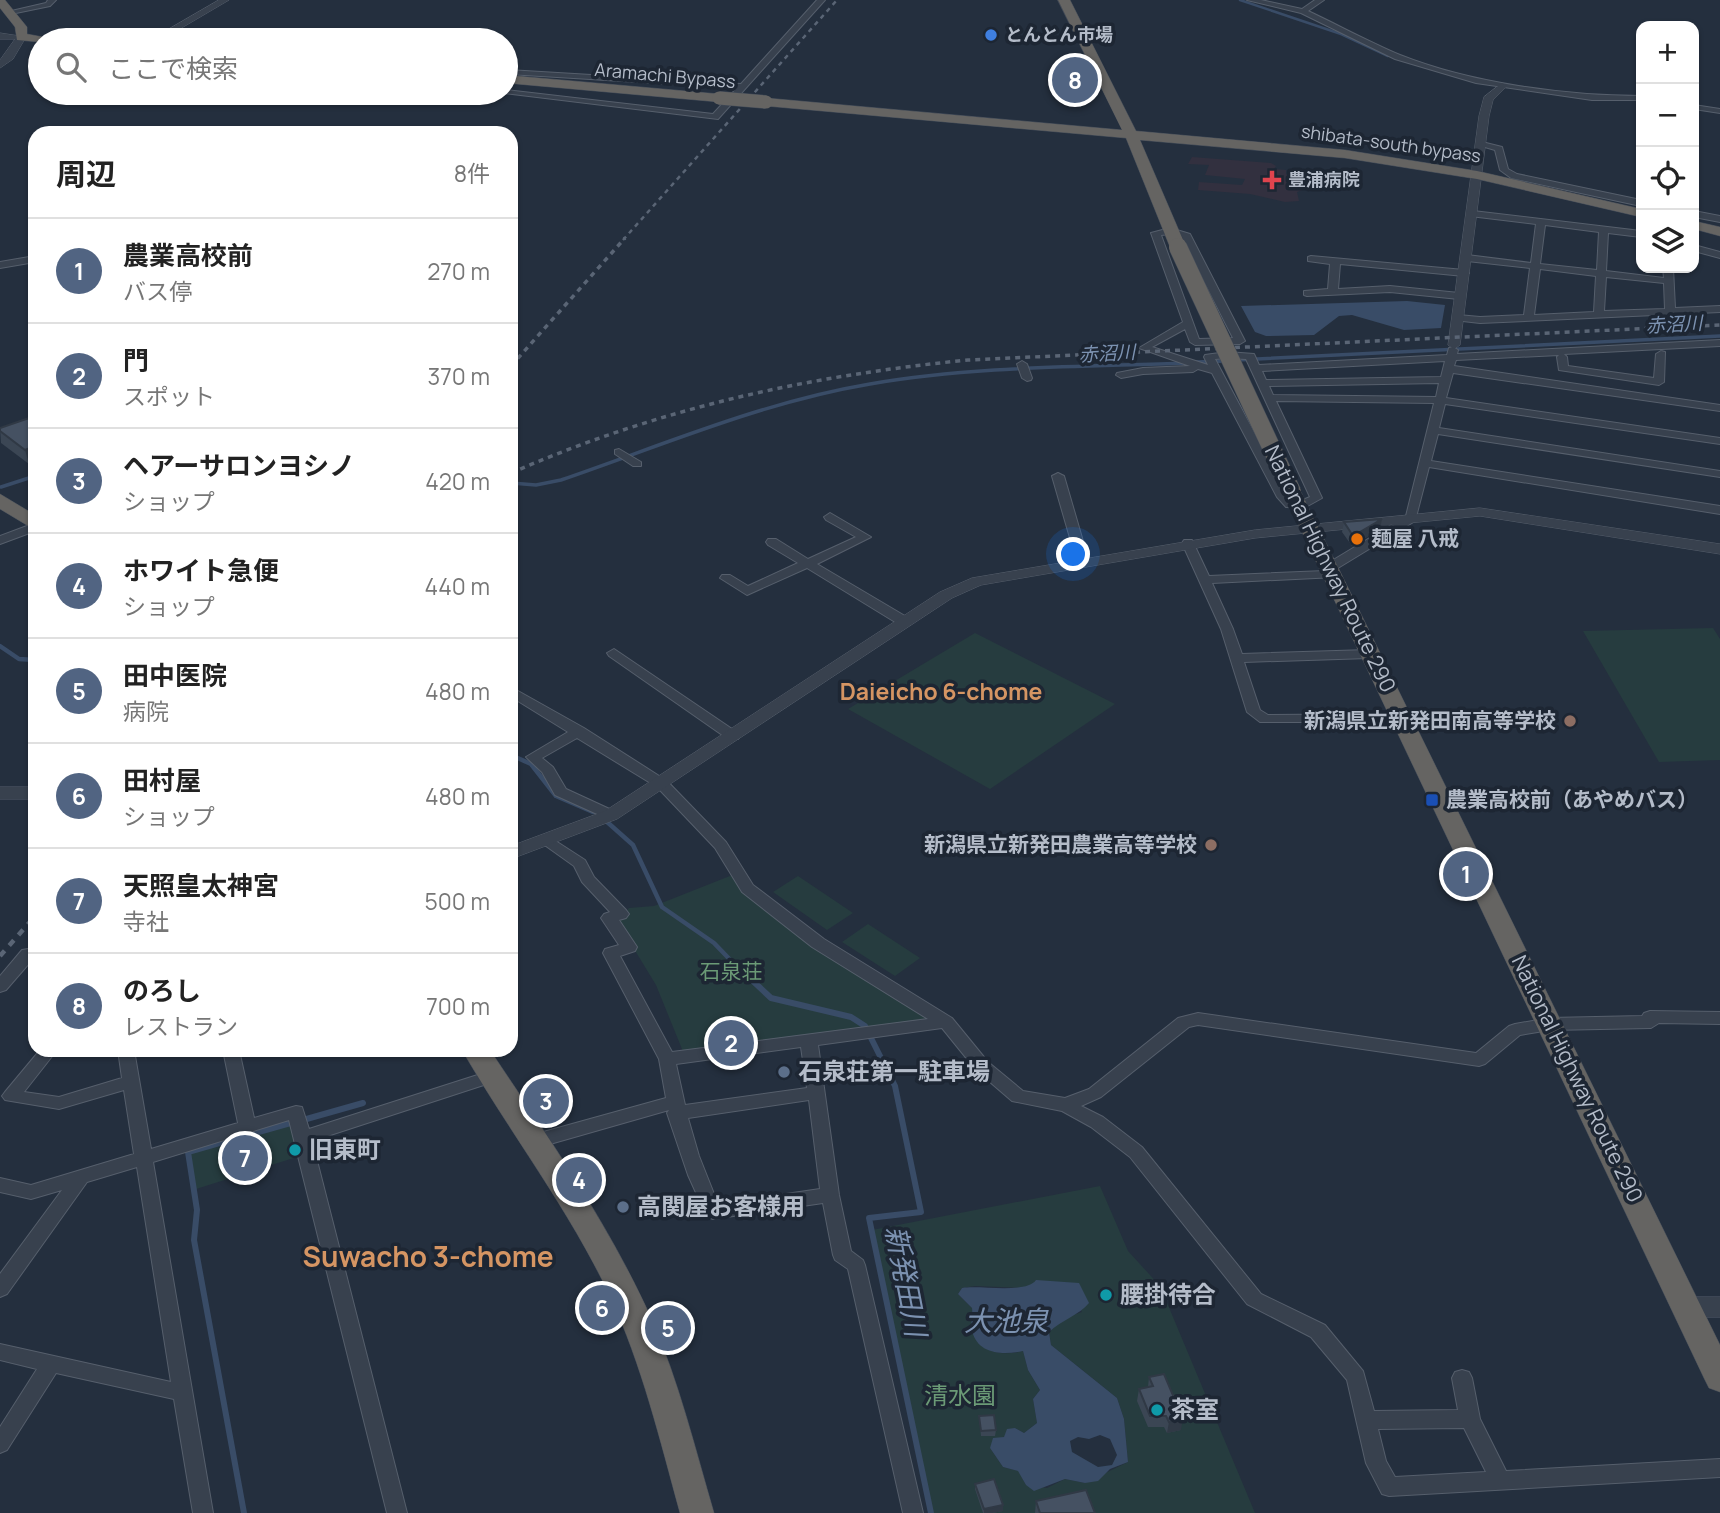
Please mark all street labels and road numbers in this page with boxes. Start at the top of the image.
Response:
street label: Aramachi Bypass [594,57,737,93]
street label: shibata-south bypass [1300,119,1483,168]
street label: National Highway Route 290 [1259,440,1403,697]
street label: National Highway Route 290 [1506,950,1650,1207]

